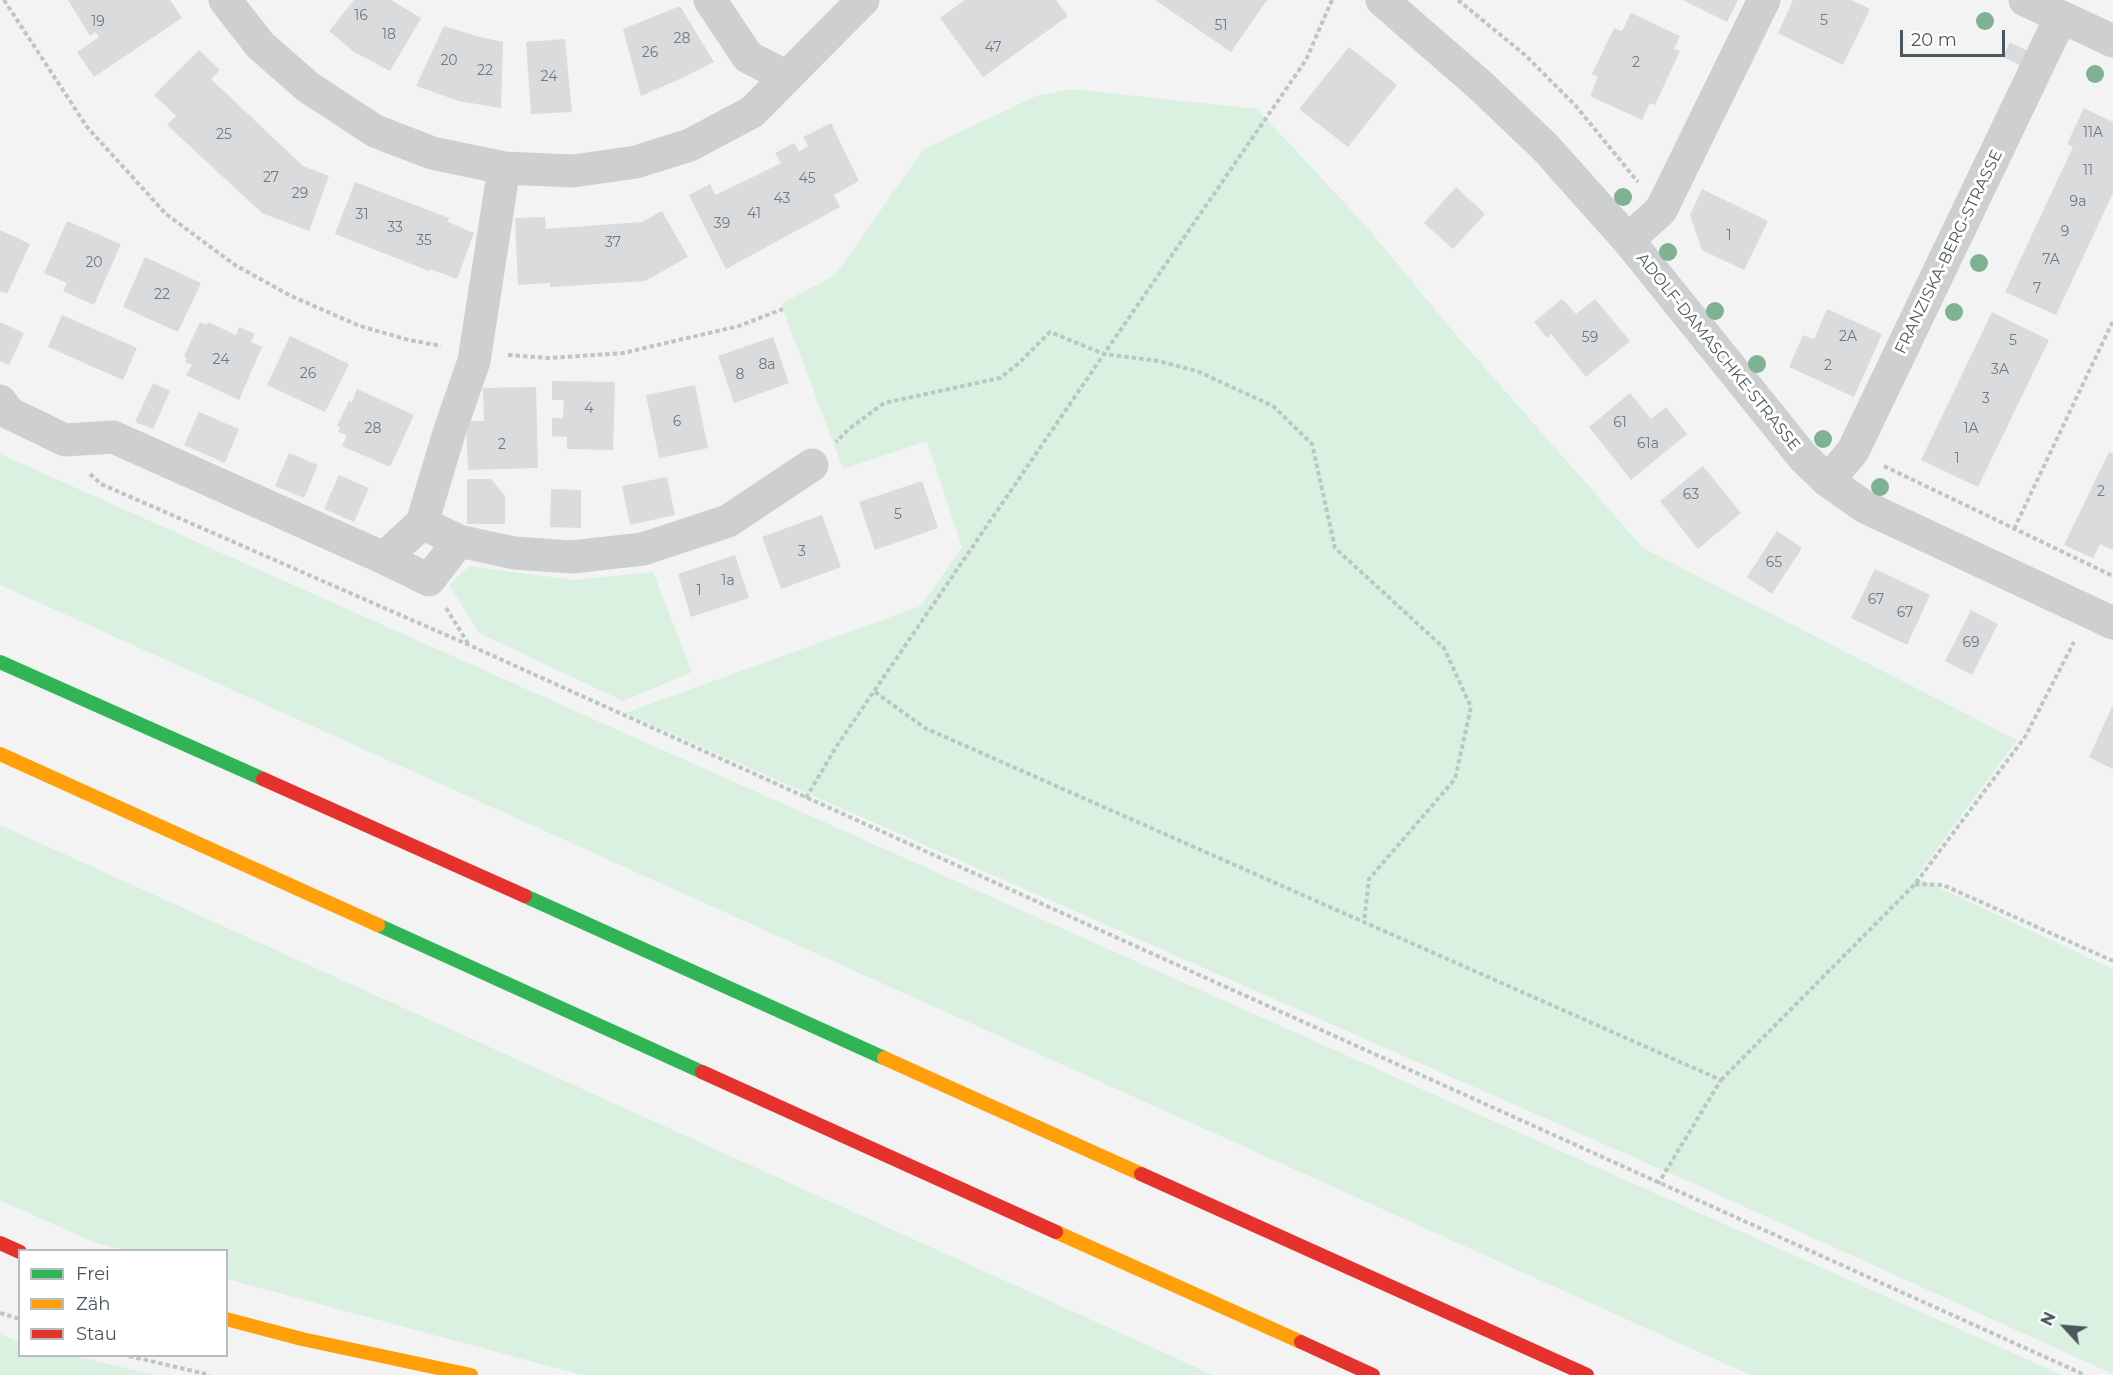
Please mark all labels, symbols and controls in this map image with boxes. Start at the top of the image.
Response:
house number: 16 [354,8,368,24]
house number: 5 [1820,13,1828,29]
house number: 19 [91,14,105,30]
house number: 51 [1215,18,1227,34]
scale bar [1903,18,2008,56]
house number: 18 [382,27,396,43]
text: 20 m [1911,29,1957,51]
house number: 28 [674,31,690,47]
house number: 47 [985,40,1001,56]
house number: 26 [642,45,658,61]
house number: 20 [440,53,458,69]
house number: 2 [1632,55,1640,71]
house number: 22 [477,63,493,79]
house number: 24 [541,69,557,85]
house number: 11A [2083,125,2103,141]
house number: 25 [216,127,232,143]
street label: FRANZISKA-BERG-STRASSE [1891,147,2007,357]
house number: 11 [2083,163,2093,179]
house number: 27 [263,170,279,186]
house number: 45 [798,171,816,187]
house number: 29 [292,186,308,202]
house number: 43 [774,191,790,207]
house number: 9a [2070,194,2086,210]
house number: 41 [747,206,761,222]
house number: 31 [356,207,368,223]
house number: 39 [714,216,730,232]
house number: 33 [387,220,403,236]
house number: 9 [2061,224,2069,240]
house number: 1 [1726,228,1732,244]
house number: 35 [416,233,432,249]
house number: 37 [605,235,621,251]
street label: ADOLF-DAMASCHKE-STRASSE [1632,249,1804,455]
house number: 7A [2042,252,2060,268]
house number: 20 [85,255,103,271]
house number: 7 [2033,281,2041,297]
house number: 22 [154,287,170,303]
house number: 2A [1839,329,1857,345]
house number: 59 [1582,330,1598,346]
house number: 5 [2009,333,2017,349]
house number: 24 [213,352,229,368]
house number: 8a [758,357,776,373]
house number: 2 [1824,358,1832,374]
house number: 3A [1991,362,2009,378]
house number: 26 [300,366,316,382]
house number: 8 [736,367,744,383]
house number: 3 [1982,391,1990,407]
house number: 4 [584,401,594,417]
house number: 6 [673,414,681,430]
house number: 61 [1613,415,1627,431]
house number: 28 [365,421,381,437]
house number: 1A [1963,421,1979,437]
house number: 61a [1637,436,1659,452]
house number: 2 [498,437,506,453]
house number: 1 [1954,451,1960,467]
house number: 2 [2097,484,2105,500]
house number: 63 [1683,487,1699,503]
house number: 5 [894,507,902,523]
house number: 3 [798,544,806,560]
house number: 65 [1766,555,1782,571]
house number: 1a [721,573,735,589]
house number: 1 [696,583,702,599]
house number: 67 [1868,592,1884,608]
house number: 67 [1897,605,1913,621]
house number: 69 [1962,635,1980,651]
legend [18,1249,228,1357]
text: Frei [76,1263,110,1285]
text: Zäh [76,1293,111,1315]
north arrow [2035,1297,2095,1357]
text: N [2037,1309,2060,1329]
text: Stau [76,1323,117,1345]

